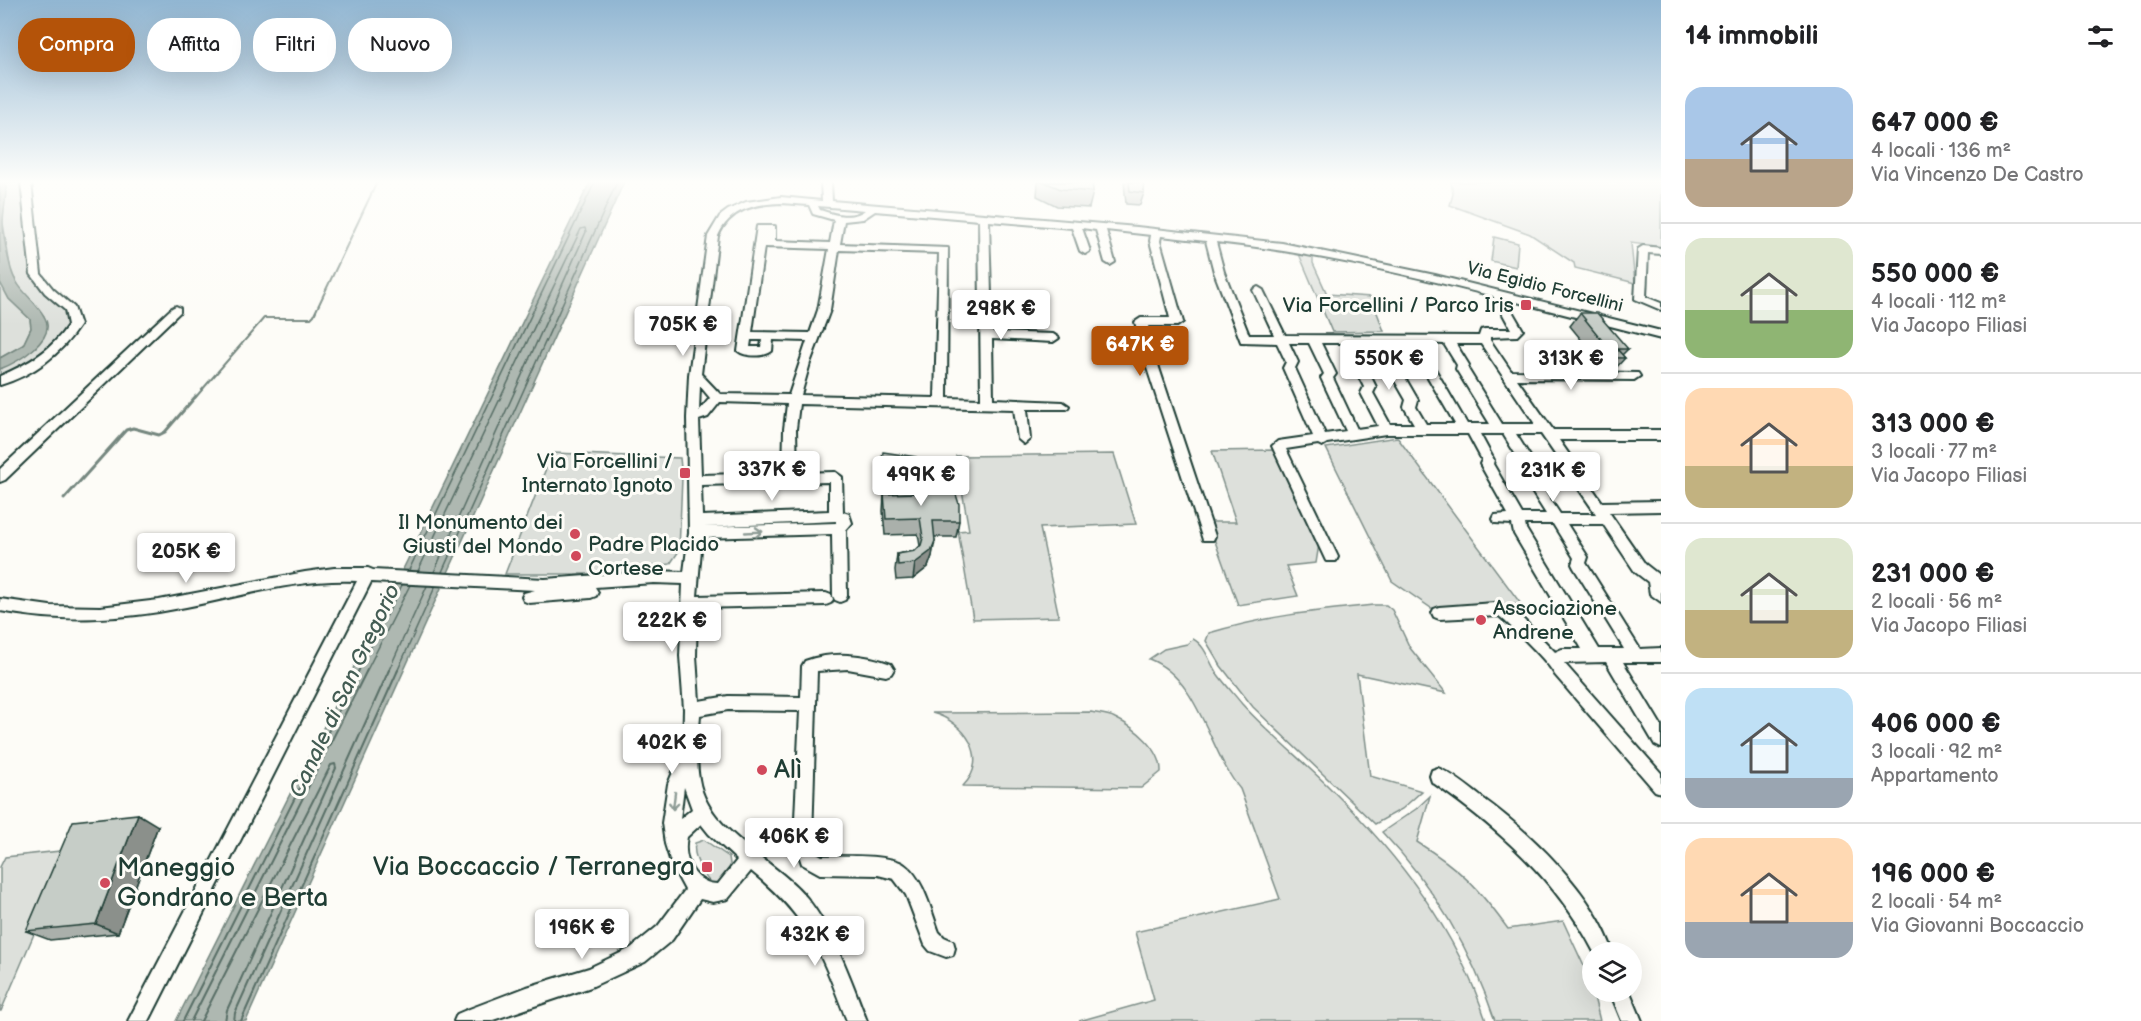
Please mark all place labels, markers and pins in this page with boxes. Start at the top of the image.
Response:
pin: 298K € [952,290,1050,341]
place label: Via Forcellini / Parco Iris [1282,293,1514,318]
marker: Via Forcellini / Parco Iris [1519,298,1533,312]
pin: 705K € [634,306,732,357]
pin: 647K € [1091,326,1189,377]
pin: 550K € [1340,340,1438,391]
pin: 313K € [1522,340,1620,391]
place label: Via Forcellini / Internato Ignoto [522,449,673,498]
pin: 337K € [723,451,821,502]
pin: 231K € [1504,452,1602,503]
pin: 499K € [872,456,970,507]
marker: Via Forcellini / Internato Ignoto [678,466,692,480]
place label: Il Monumento dei Giusti del Mondo [398,510,563,559]
marker: Il Monumento dei Giusti del Mondo [568,527,582,541]
place label: Padre Placido Cortese [588,532,719,581]
pin: 205K € [137,533,235,584]
marker: Padre Placido Cortese [569,549,583,563]
place label: Associazione Andrene [1493,596,1617,645]
pin: 222K € [623,602,721,653]
marker: Associazione Andrene [1474,613,1488,627]
pin: 402K € [623,724,721,775]
place label: Alì [774,755,802,786]
marker: Alì [755,763,769,777]
pin: 406K € [745,818,843,869]
place label: Via Boccaccio / Terranegra [373,852,695,883]
place label: Maneggio Gondrano e Berta [117,853,328,914]
marker: Via Boccaccio / Terranegra [700,860,714,874]
marker: Maneggio Gondrano e Berta [98,876,112,890]
pin: 196K € [533,909,631,960]
pin: 432K € [766,916,864,967]

